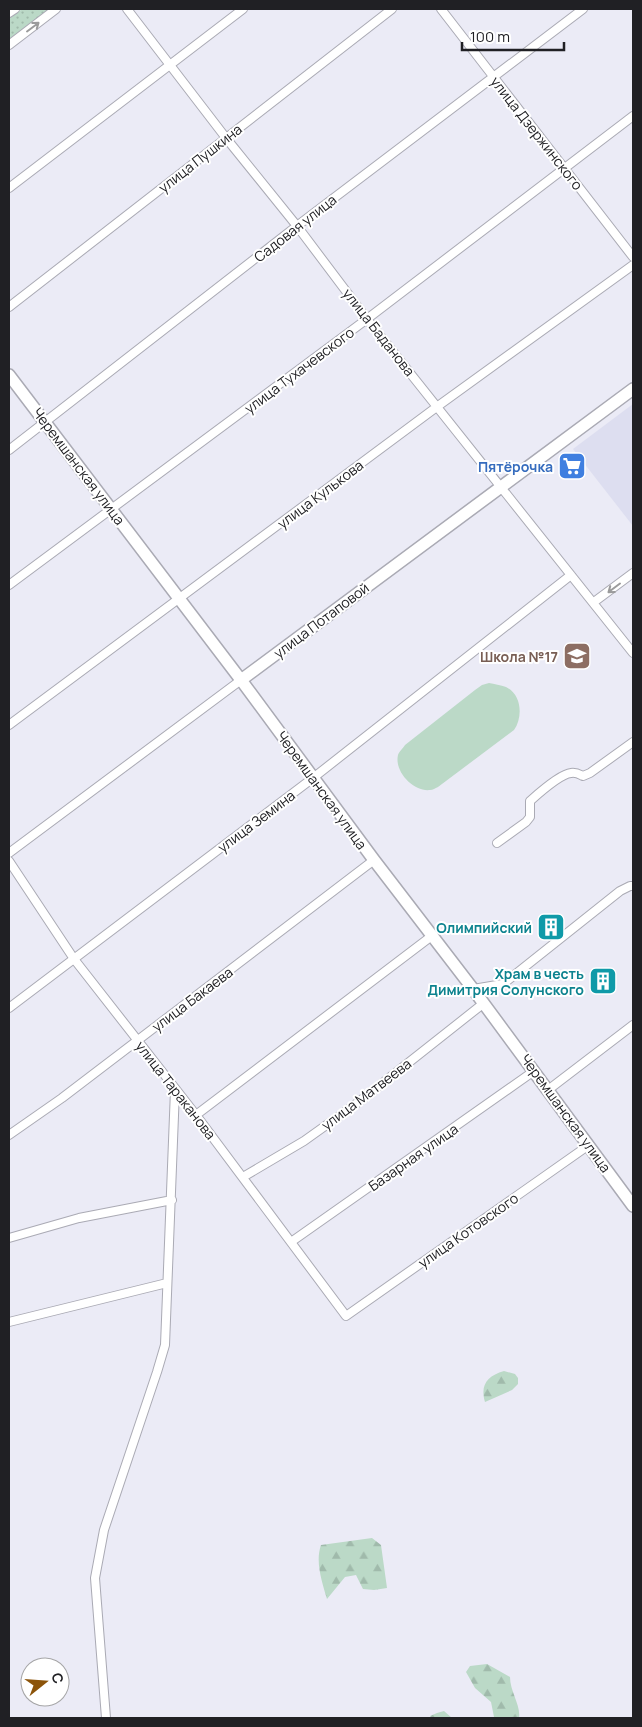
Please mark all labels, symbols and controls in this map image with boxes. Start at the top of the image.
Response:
scale bar [462,20,564,52]
one-way arrow [26,22,40,32]
text: 100 m [470,26,510,47]
street label: улица Дзержинского [487,72,587,194]
street label: улица Пушкина [154,119,246,197]
street label: Садовая улица [250,190,340,266]
street label: улица Баданова [339,284,419,380]
street label: улица Тухачевского [240,322,358,418]
street label: Черемшанская улица [29,403,129,529]
supermarket icon: Пятёрочка [557,451,587,481]
street label: улица Кулькова [273,455,367,533]
place label: Пятёрочка [478,457,553,476]
street label: улица Потаповой [269,578,373,662]
one-way arrow [608,582,621,593]
school or university icon: Школа №17 [562,641,592,671]
place label: Школа №17 [480,647,558,666]
street label: Черемшанская улица [272,727,372,853]
street label: улица Земина [213,786,299,856]
building icon: Олимпийский [536,912,566,942]
place label: Олимпийский [436,918,532,937]
street label: улица Бакаева [148,962,236,1036]
place label: Храм в честь Димитрия Солунского [427,964,584,999]
building icon: Храм в честь Димитрия Солунского [588,966,618,996]
street label: улица Тараканова [132,1037,220,1143]
street label: Черемшанская улица [516,1050,616,1176]
street label: улица Матвеева [317,1054,415,1134]
street label: Базарная улица [364,1119,462,1195]
street label: улица Котовского [414,1188,522,1272]
north arrow [20,1657,70,1707]
text: С [47,1670,69,1686]

